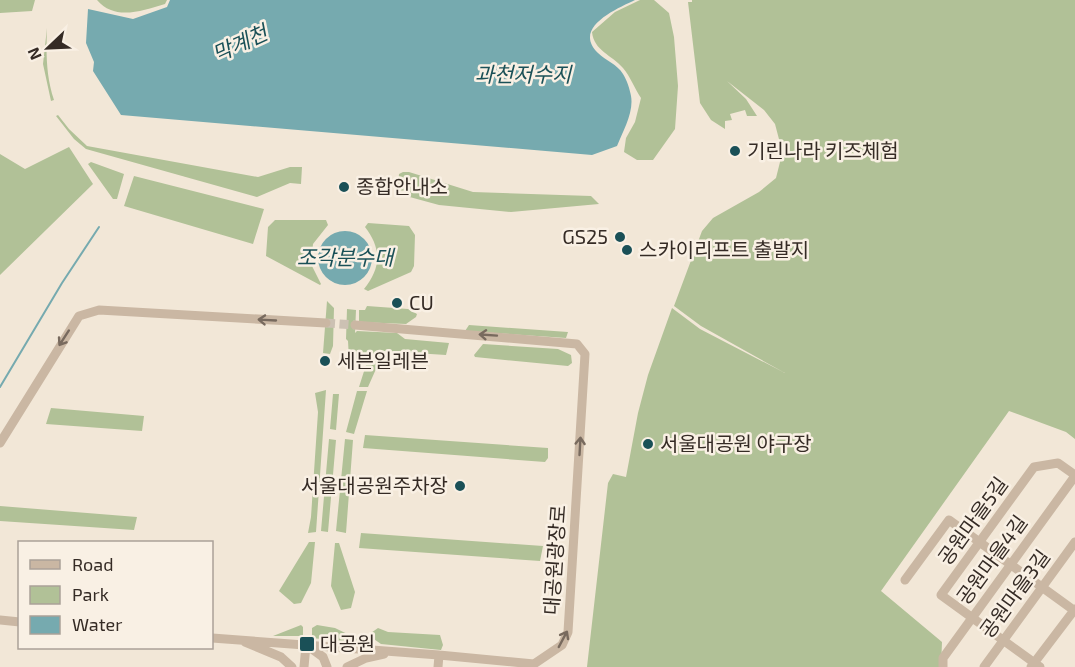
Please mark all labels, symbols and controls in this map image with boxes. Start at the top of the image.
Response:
north arrow [18,18,78,78]
water label: 막계천 [208,18,273,66]
text: N [23,45,45,63]
water label: 과천저수지 [475,61,573,86]
place label: 기린나라 키즈체험 [747,138,899,162]
marker: 기린나라 키즈체험 [728,144,742,158]
place label: 종합안내소 [356,174,448,198]
marker: 종합안내소 [337,180,351,194]
place label: GS25 [562,224,608,248]
marker: GS25 [613,230,627,244]
place label: 스카이리프트 출발지 [639,237,809,261]
marker: 스카이리프트 출발지 [620,243,634,257]
water label: 조각분수대 [297,244,396,269]
place label: CU [409,290,434,314]
marker: CU [390,296,404,310]
one-way arrow [258,314,278,325]
one-way arrow [58,329,70,346]
one-way arrow [478,330,498,341]
place label: 세븐일레븐 [337,348,429,372]
marker: 세븐일레븐 [318,354,332,368]
place label: 서울대공원 야구장 [660,431,812,455]
one-way arrow [575,436,586,456]
marker: 서울대공원 야구장 [641,437,655,451]
street label: 공원마을5길 [932,472,1012,569]
place label: 서울대공원주차장 [301,473,448,497]
marker: 서울대공원주차장 [453,479,467,493]
street label: 대공원광장로 [538,504,570,616]
street label: 공원마을4길 [951,510,1032,609]
legend [18,541,213,649]
street label: 공원마을3길 [974,545,1054,642]
text: Road [72,553,113,575]
text: Park [72,583,109,605]
text: Water [72,613,122,635]
one-way arrow [558,630,570,648]
place label: 대공원 [320,631,375,655]
marker: 대공원 [298,635,316,653]

